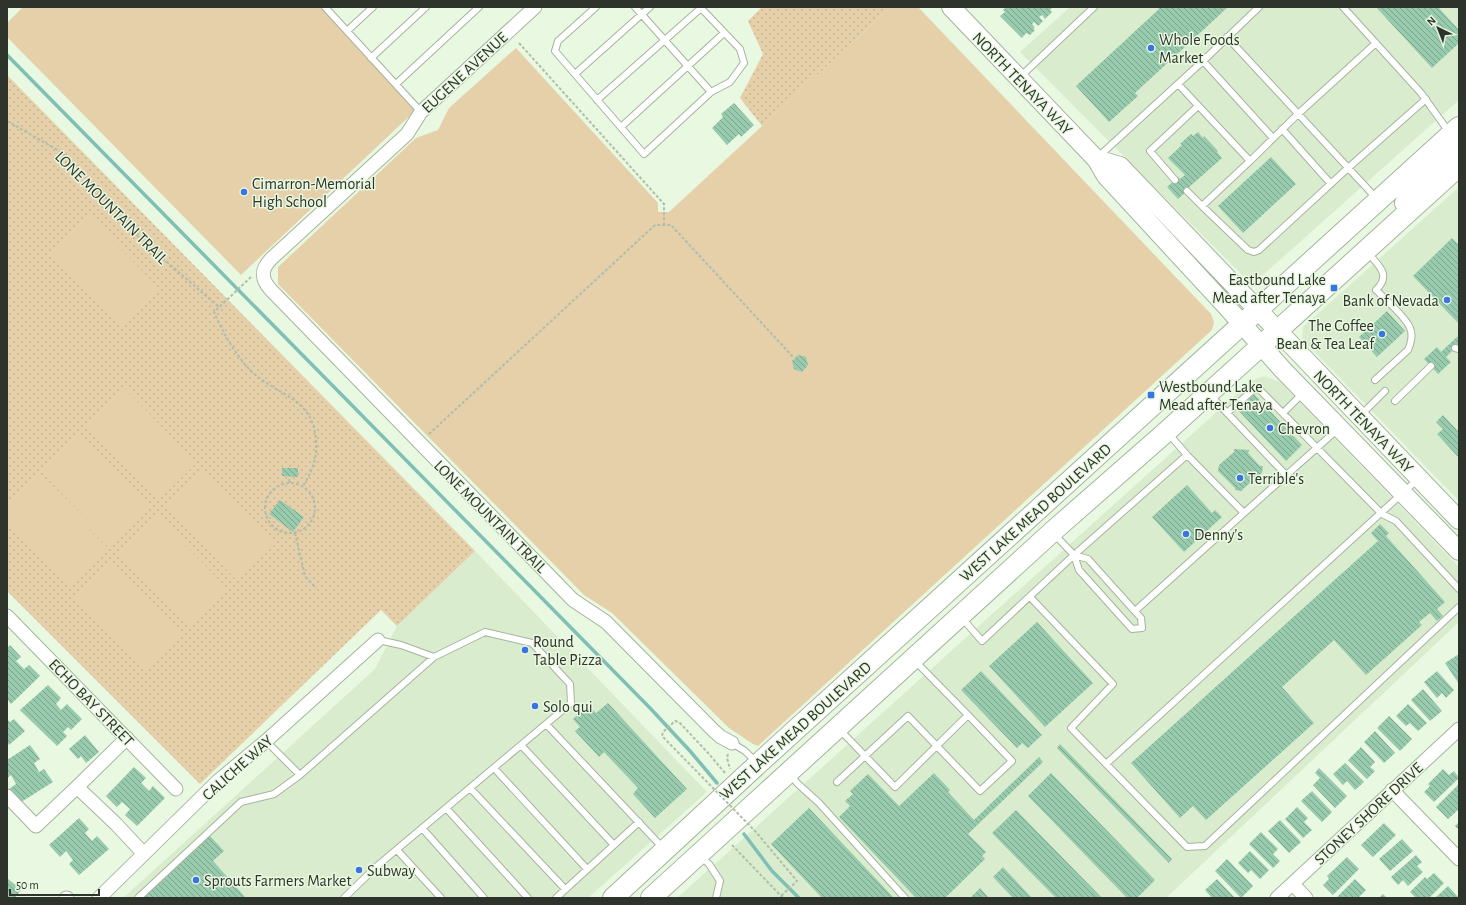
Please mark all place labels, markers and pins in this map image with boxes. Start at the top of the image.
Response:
place label: Whole Foods Market [1159,32,1240,66]
marker: Whole Foods Market [1146,43,1156,53]
place label: Cimarron-Memorial High School [252,176,376,210]
marker: Cimarron-Memorial High School [239,187,249,197]
place label: Eastbound Lake Mead after Tenaya [1212,272,1326,307]
marker: Eastbound Lake Mead after Tenaya [1329,283,1339,293]
place label: Bank of Nevada [1342,293,1439,309]
marker: Bank of Nevada [1442,295,1452,305]
place label: The Coffee Bean & Tea Leaf [1276,318,1375,352]
marker: The Coffee Bean & Tea Leaf [1377,329,1387,339]
place label: Westbound Lake Mead after Tenaya [1159,379,1273,414]
marker: Westbound Lake Mead after Tenaya [1146,390,1156,400]
place label: Chevron [1278,421,1330,437]
marker: Chevron [1265,423,1275,433]
place label: Terrible's [1248,471,1304,487]
marker: Terrible's [1235,473,1245,483]
place label: Denny's [1194,527,1243,544]
marker: Denny's [1181,529,1191,539]
place label: Round Table Pizza [533,634,602,668]
marker: Round Table Pizza [520,645,530,655]
place label: Solo qui [543,699,593,715]
marker: Solo qui [530,701,540,711]
place label: Subway [367,863,415,880]
marker: Subway [354,865,364,875]
place label: Sprouts Farmers Market [204,873,352,889]
marker: Sprouts Farmers Market [191,875,201,885]

